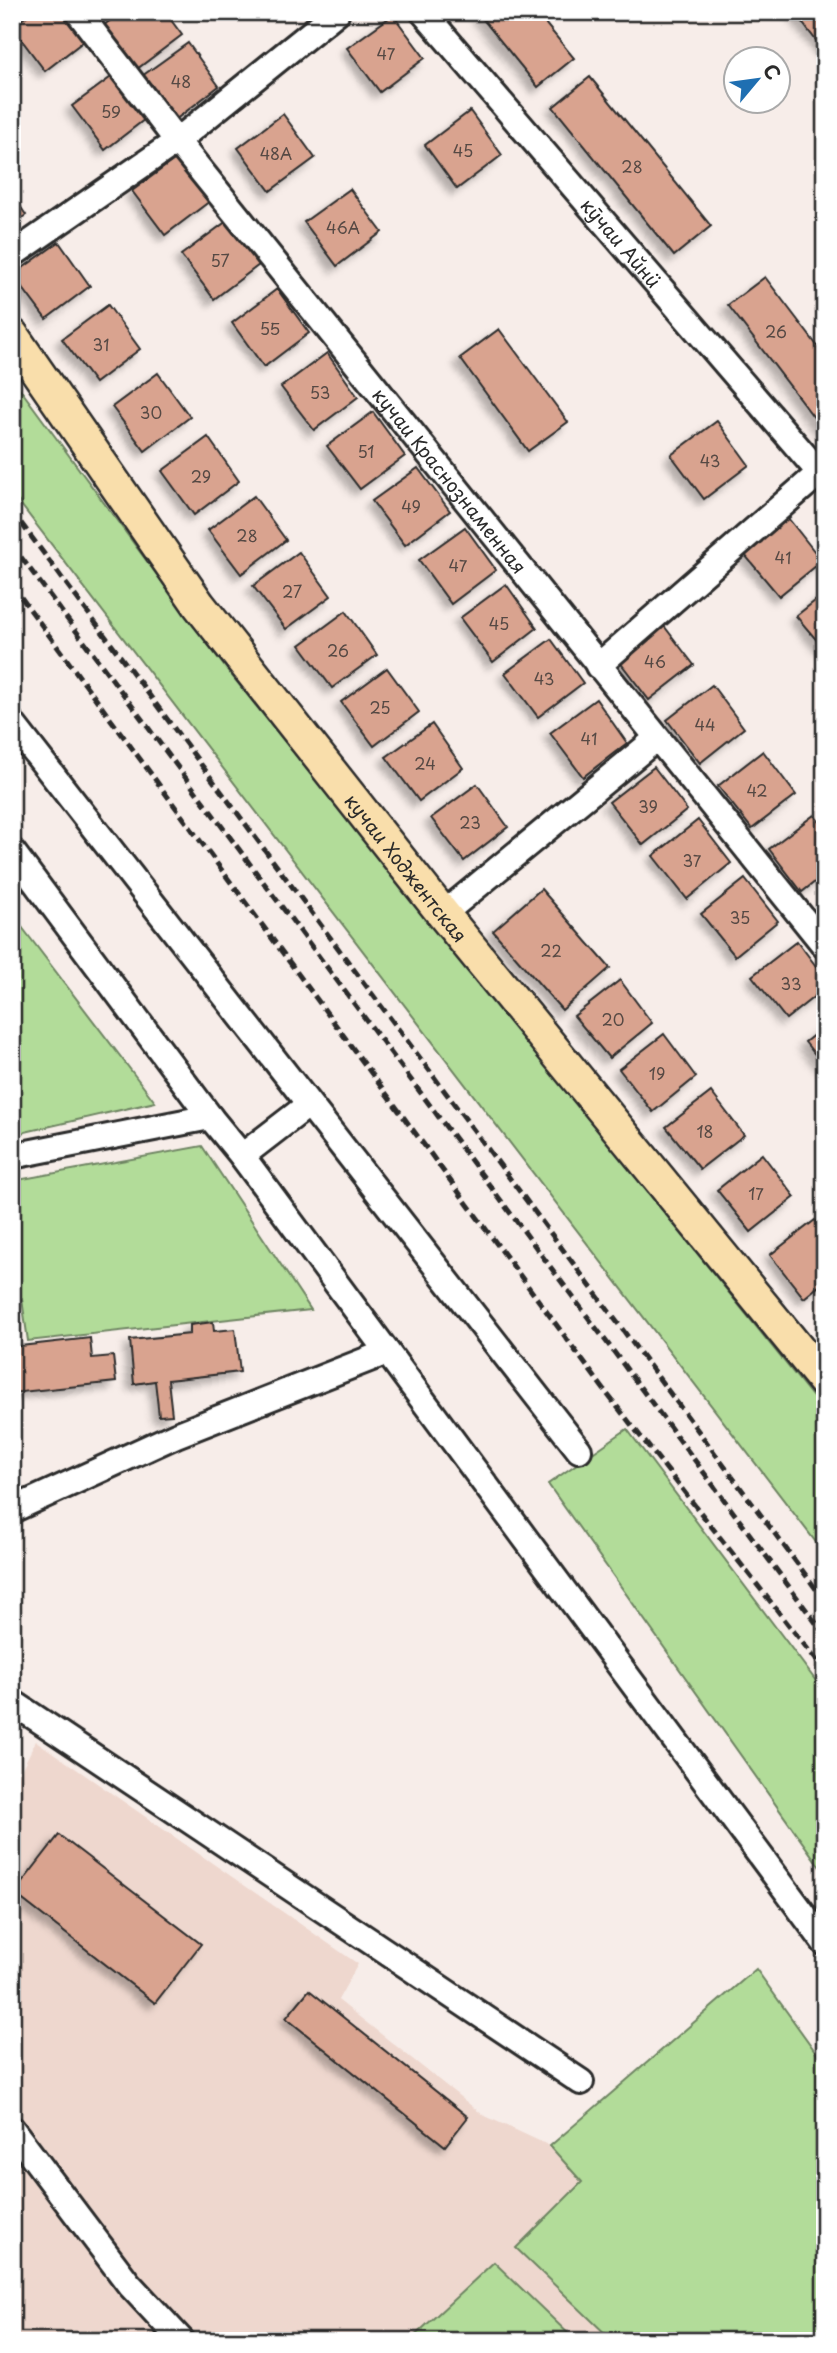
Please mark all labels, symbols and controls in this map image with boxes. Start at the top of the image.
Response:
house number: 47 [377,41,396,65]
north arrow [722,46,792,116]
text: С [757,58,788,84]
house number: 48 [171,69,191,93]
house number: 59 [101,99,121,123]
house number: 45 [453,138,473,162]
house number: 48А [260,141,292,165]
house number: 28 [621,154,643,178]
street label: кӯчаи Айнӣ [575,191,668,293]
house number: 46А [326,215,360,239]
house number: 57 [210,248,230,272]
house number: 55 [260,316,280,340]
house number: 26 [765,319,787,343]
house number: 31 [93,332,109,356]
house number: 53 [310,380,330,404]
street label: кучаи Краснознаменная [366,381,534,579]
house number: 30 [140,400,162,424]
house number: 51 [357,439,375,463]
house number: 43 [700,448,720,472]
house number: 29 [191,464,211,488]
house number: 49 [401,494,421,518]
house number: 28 [236,523,258,547]
house number: 41 [775,545,791,569]
house number: 47 [449,553,468,577]
house number: 27 [282,579,302,603]
house number: 45 [489,611,509,635]
house number: 26 [327,638,349,662]
house number: 46 [644,649,666,673]
house number: 43 [534,666,554,690]
house number: 25 [369,695,391,719]
house number: 44 [694,712,716,736]
house number: 41 [581,726,597,750]
house number: 24 [414,751,436,775]
house number: 42 [746,778,768,802]
street label: кучаи Ходжентская [339,787,474,948]
house number: 39 [638,794,658,818]
house number: 23 [459,810,481,834]
house number: 37 [683,848,702,872]
house number: 35 [730,905,750,929]
house number: 22 [540,938,562,962]
house number: 33 [780,971,802,995]
house number: 20 [602,1007,624,1031]
house number: 19 [649,1061,665,1085]
house number: 18 [696,1119,714,1143]
house number: 17 [748,1181,764,1205]

